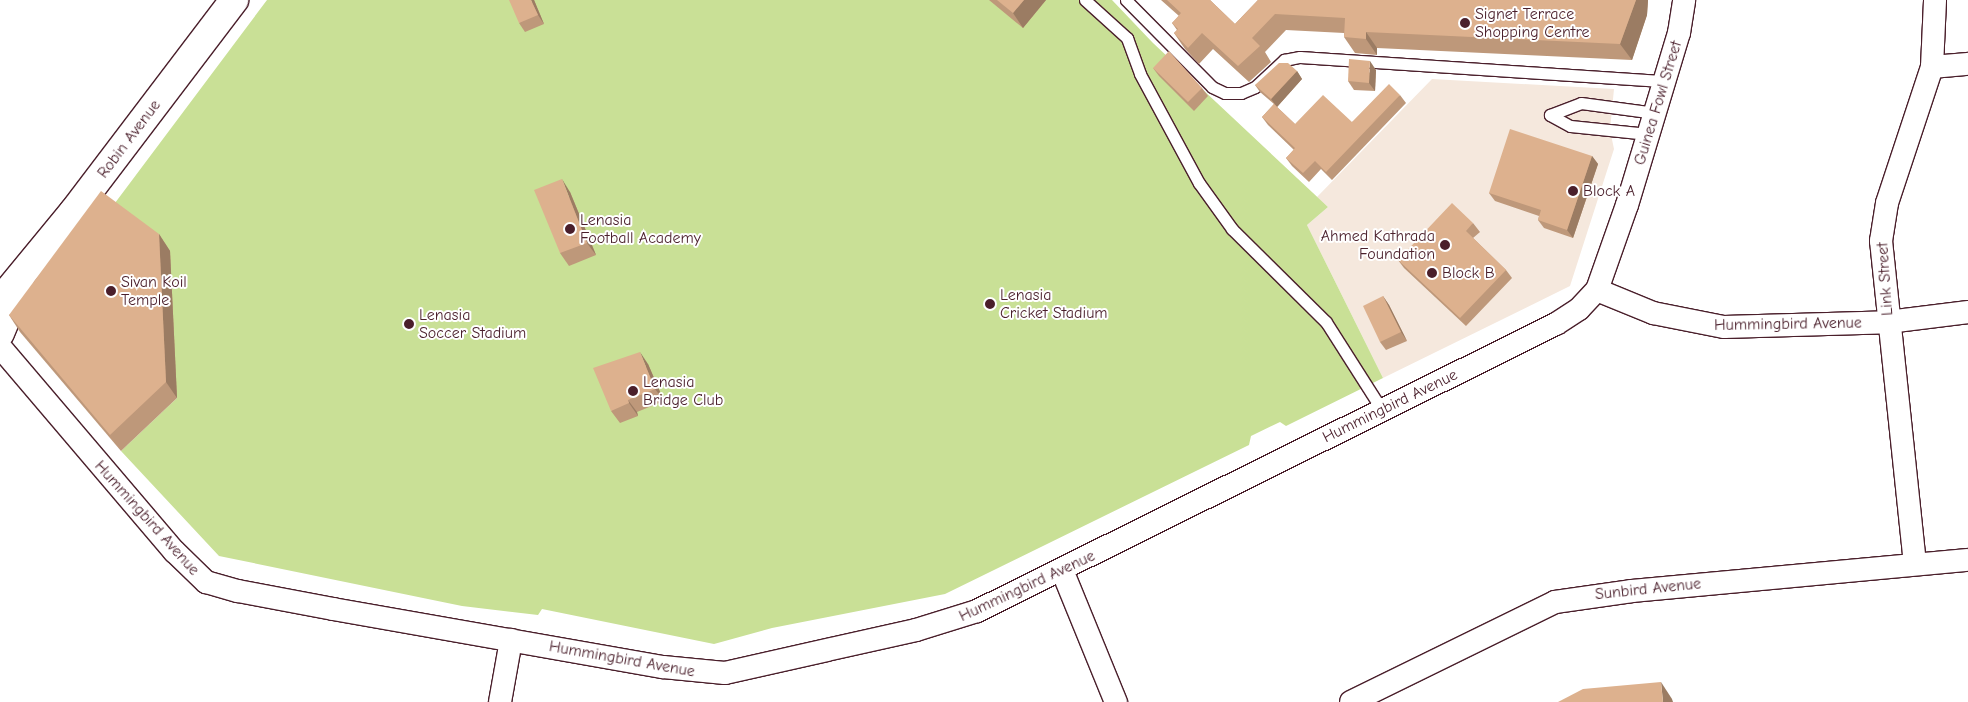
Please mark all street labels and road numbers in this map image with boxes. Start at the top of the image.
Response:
street label: Guinea Fowl Street [1630,39,1686,167]
street label: Robin Avenue [93,96,165,182]
street label: Link Street [1873,242,1897,316]
street label: Hummingbird Avenue [1714,313,1862,335]
street label: Hummingbird Avenue [1319,365,1461,447]
street label: Hummingbird Avenue [90,457,204,579]
street label: Hummingbird Avenue [956,546,1098,626]
street label: Sunbird Avenue [1594,574,1702,604]
street label: Hummingbird Avenue [548,637,696,681]

